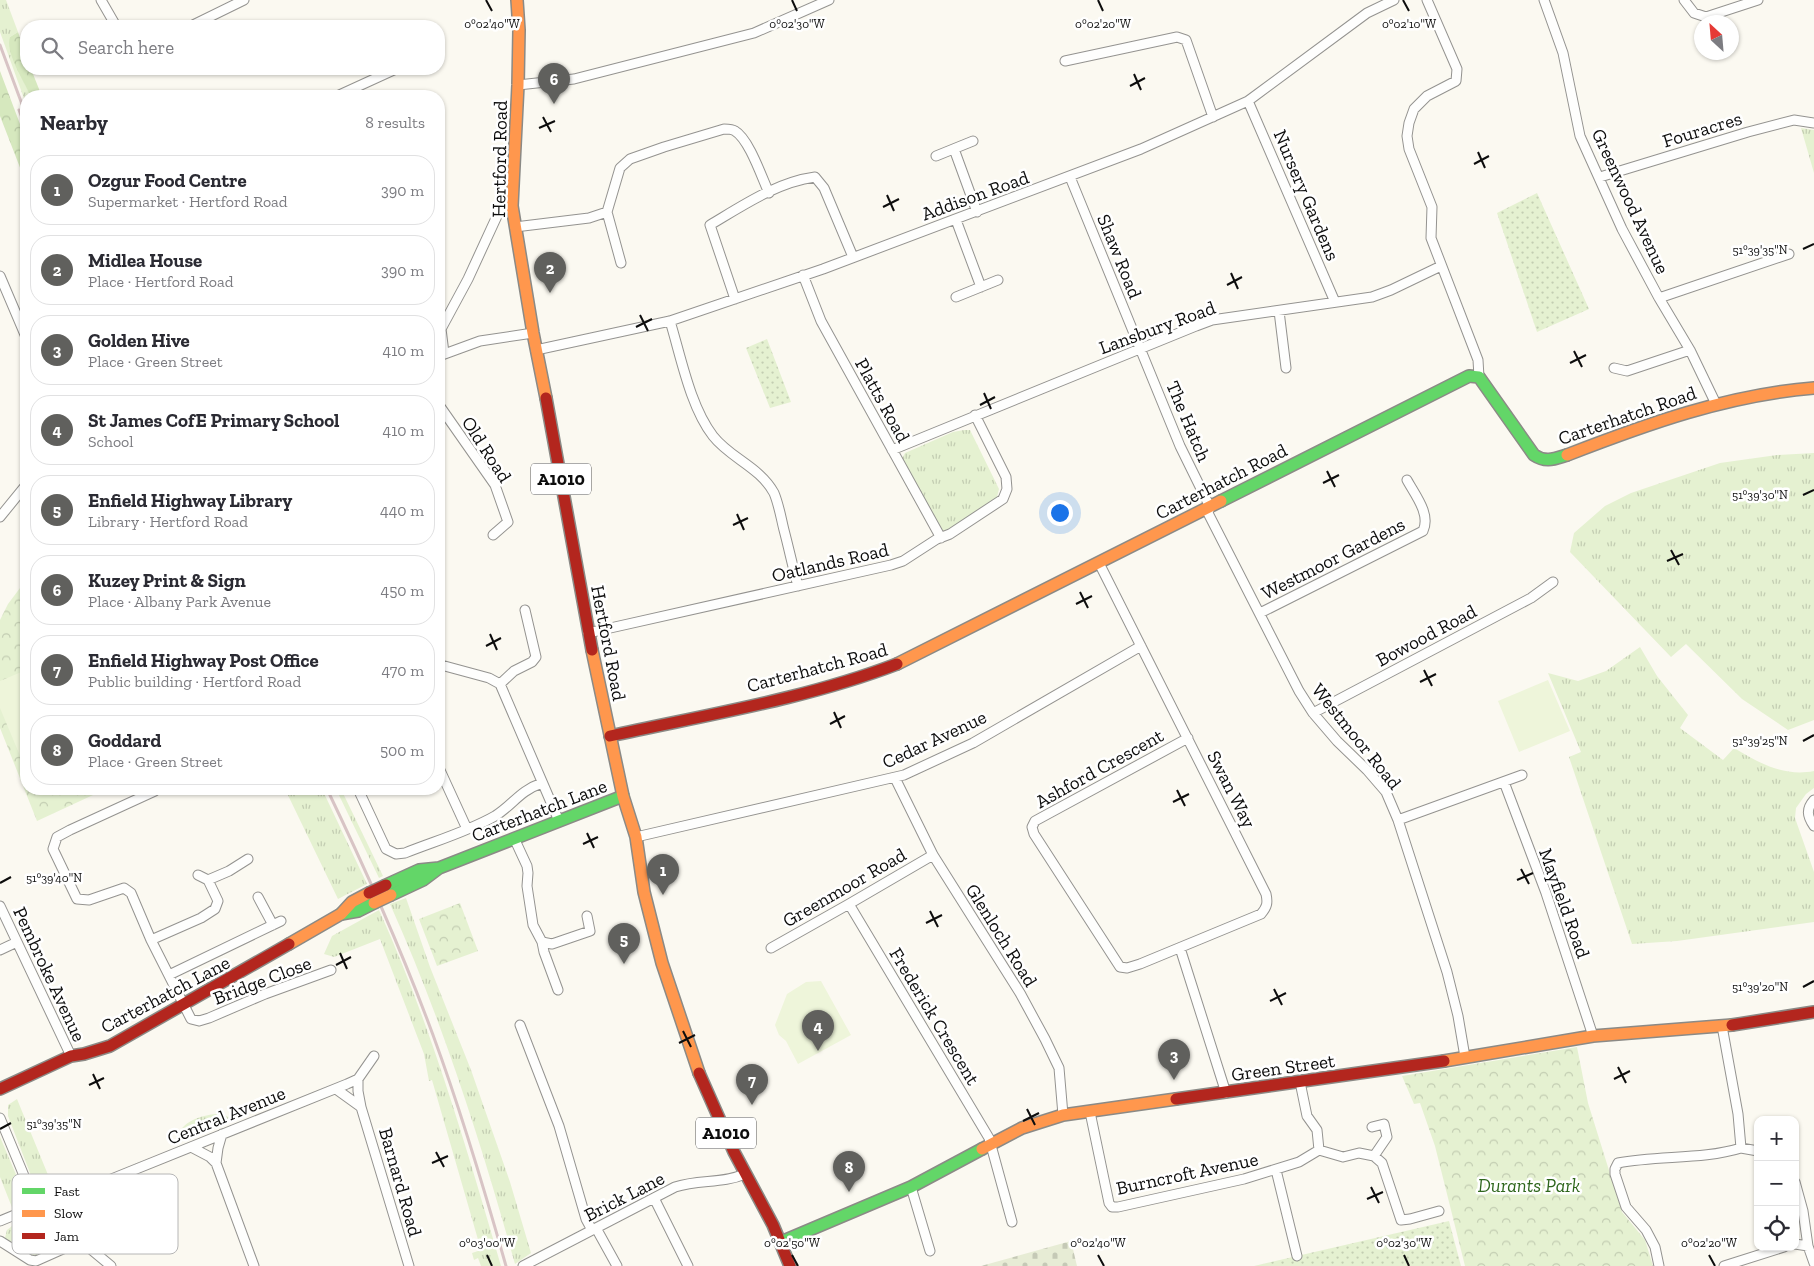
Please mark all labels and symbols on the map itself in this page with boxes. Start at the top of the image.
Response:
north arrow [1694,15,1739,60]
text: 0°02'40"W [464,17,521,31]
text: 0°02'30"W [769,17,826,31]
text: 0°02'20"W [1075,17,1132,31]
text: 0°02'10"W [1382,17,1437,31]
pin: 6 [538,63,570,104]
street label: Hertford Road [487,100,512,218]
street label: Fouracres [1660,107,1745,152]
street label: Greenwood Avenue [1587,125,1674,278]
street label: Nursery Gardens [1269,126,1344,264]
street label: Addison Road [918,165,1032,225]
street label: Shaw Road [1092,211,1147,302]
text: 51°39'35"N [1732,243,1788,257]
pin: 2 [534,252,566,293]
street label: Lansbury Road [1096,296,1219,359]
street label: Platts Road [850,354,915,447]
street label: The Hatch [1161,377,1216,465]
street label: Carterhatch Road [1555,381,1700,450]
street label: Old Road [457,412,517,487]
street label: Carterhatch Road [1152,438,1291,525]
road number: A1010 [531,464,591,494]
text: 51°39'30"N [1732,488,1788,502]
your location [1047,500,1073,526]
street label: Westmoor Gardens [1258,512,1409,605]
street label: Oatlands Road [770,538,891,587]
street label: Hertford Road [586,583,631,703]
street label: Bowood Road [1372,599,1481,672]
street label: Carterhatch Road [744,638,890,697]
street label: Westmoor Road [1307,679,1407,794]
street label: Cedar Avenue [878,705,990,774]
street label: Ashford Crescent [1031,724,1167,813]
text: 51°39'25"N [1732,734,1788,748]
street label: Swan Way [1202,747,1261,832]
street label: Carterhatch Lane [468,774,610,847]
street label: Greenmoor Road [778,843,910,932]
street label: Mayfield Road [1534,845,1595,962]
pin: 1 [647,854,679,895]
text: 51°39'40"N [26,871,82,885]
street label: Glenloch Road [961,879,1043,992]
street label: Pembroke Avenue [8,903,91,1045]
pin: 5 [608,923,640,964]
street label: Frederick Crescent [884,943,985,1089]
street label: Carterhatch Lane [97,951,234,1038]
street label: Bridge Close [210,951,315,1010]
text: 51°39'20"N [1732,980,1788,994]
pin: 4 [802,1010,834,1051]
pin: 3 [1158,1039,1190,1080]
street label: Green Street [1230,1049,1336,1086]
pin: 7 [736,1064,768,1105]
street label: Central Avenue [164,1081,289,1150]
text: 51°39'35"N [26,1117,82,1131]
road number: A1010 [696,1118,756,1148]
street label: Barnard Road [374,1125,427,1240]
street label: Burncroft Avenue [1114,1147,1260,1200]
pin: 8 [833,1151,865,1192]
street label: Brick Lane [580,1166,668,1226]
legend [12,1174,178,1254]
park label: Durants Park [1478,1174,1580,1197]
text: Fast [54,1183,81,1200]
text: Slow [54,1205,83,1222]
text: Jam [54,1228,79,1245]
text: 0°03'00"W [459,1236,516,1250]
text: 0°02'50"W [764,1236,821,1250]
text: 0°02'40"W [1070,1236,1127,1250]
text: 0°02'30"W [1376,1236,1433,1250]
text: 0°02'20"W [1681,1236,1738,1250]

